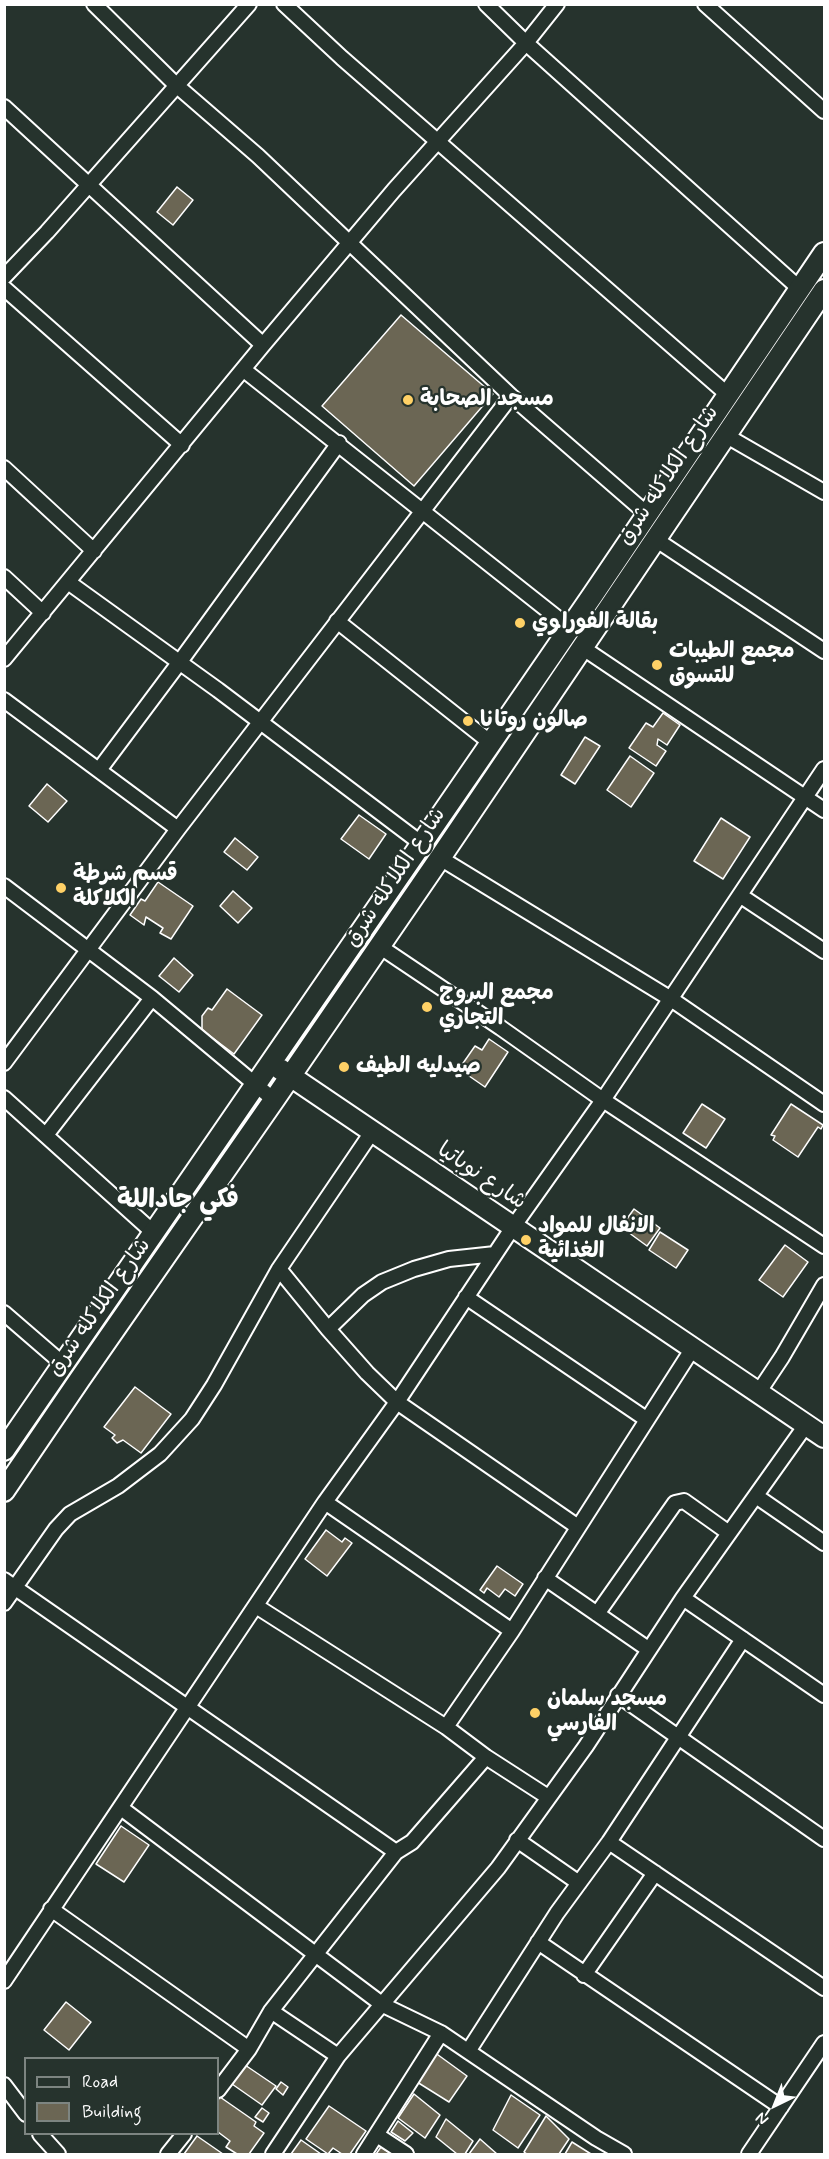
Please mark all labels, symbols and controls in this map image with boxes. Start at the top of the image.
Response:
place label: مسجد الصحابة [420,387,554,413]
marker: مسجد الصحابة [401,393,415,407]
street label: شارع الكلاكله شرق [613,401,725,551]
place label: بقالة الفوراوي [532,610,658,636]
marker: بقالة الفوراوي [513,616,527,630]
place label: مجمع الطيبات للتسوق [669,639,795,690]
marker: مجمع الطيبات للتسوق [650,658,664,672]
place label: صالون روتانا [480,708,588,734]
marker: صالون روتانا [461,714,475,728]
street label: شارع الكلاكله شرق [340,803,452,953]
place label: قسم شرطة الكلاكلة [73,862,178,914]
marker: قسم شرطة الكلاكلة [54,881,68,895]
place label: مجمع البروج التجاري [439,981,554,1032]
marker: مجمع البروج التجاري [420,1000,434,1014]
place label: صيدليه الطيف [356,1054,481,1080]
marker: صيدليه الطيف [337,1060,351,1074]
street label: شارع نوباتيا [431,1138,531,1216]
district label: فكي جاداللة [117,1186,239,1218]
place label: الانفال للمواد الغذائية [538,1214,654,1266]
marker: الانفال للمواد الغذائية [519,1233,533,1247]
street label: شارع الكلاكله شرق [43,1234,157,1382]
place label: مسجد سلمان الفارسي [547,1687,667,1738]
marker: مسجد سلمان الفارسي [528,1706,542,1720]
legend [24,2057,219,2135]
text: Road [82,2070,118,2094]
north arrow [745,2075,805,2135]
text: Building [82,2100,142,2124]
text: N [751,2107,773,2130]

